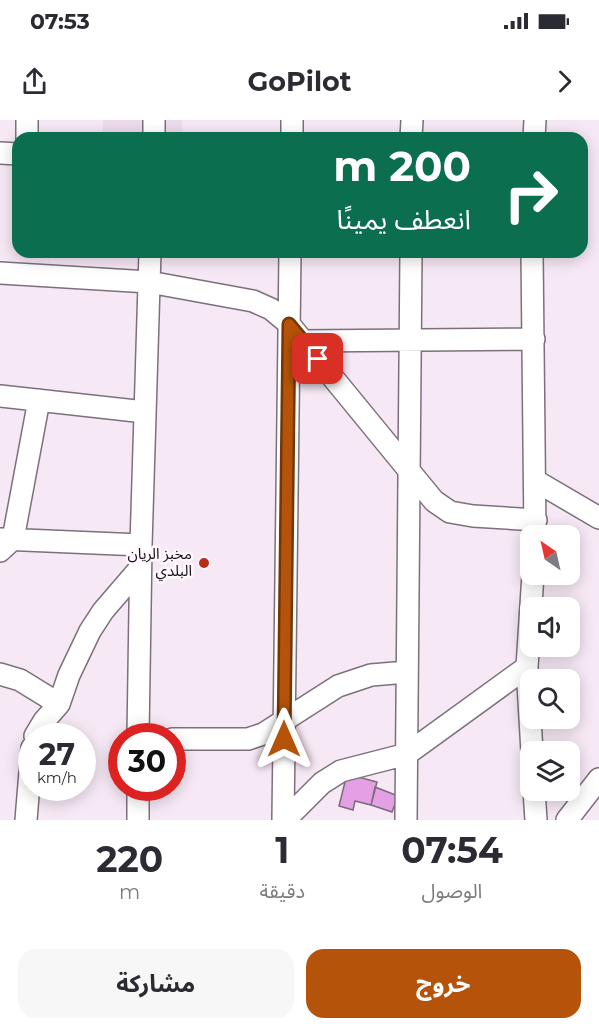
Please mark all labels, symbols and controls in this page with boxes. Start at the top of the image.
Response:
text: 07:53 [30,8,90,35]
icon: share [18,65,51,98]
text: GoPilot [248,65,351,98]
icon: forward [548,65,581,98]
text: 200 m [333,140,471,192]
icon: right [492,156,570,234]
text: انعطف يمينًا [336,203,471,236]
pin [292,333,343,384]
icon: arrive [301,342,334,375]
north arrow [520,525,580,585]
map controls [520,525,580,801]
place label: مخبز الريان البلدي [127,544,192,582]
marker: مخبز الريان البلدي [197,556,211,570]
button: sound [520,597,580,657]
button: search [520,669,580,729]
position arrow [252,707,316,771]
speed limit sign: 30 [108,723,186,801]
text: 27 [39,736,75,773]
button: layers [520,741,580,801]
text: km/h [37,768,77,787]
text: 1 [275,828,289,872]
text: 07:54 [401,828,503,872]
text: 220 [96,837,163,881]
text: دقيقة [259,879,305,903]
text: الوصول [422,879,482,903]
text: m [119,880,140,904]
button: مشاركة [18,949,294,1018]
button: خروج [306,949,581,1018]

